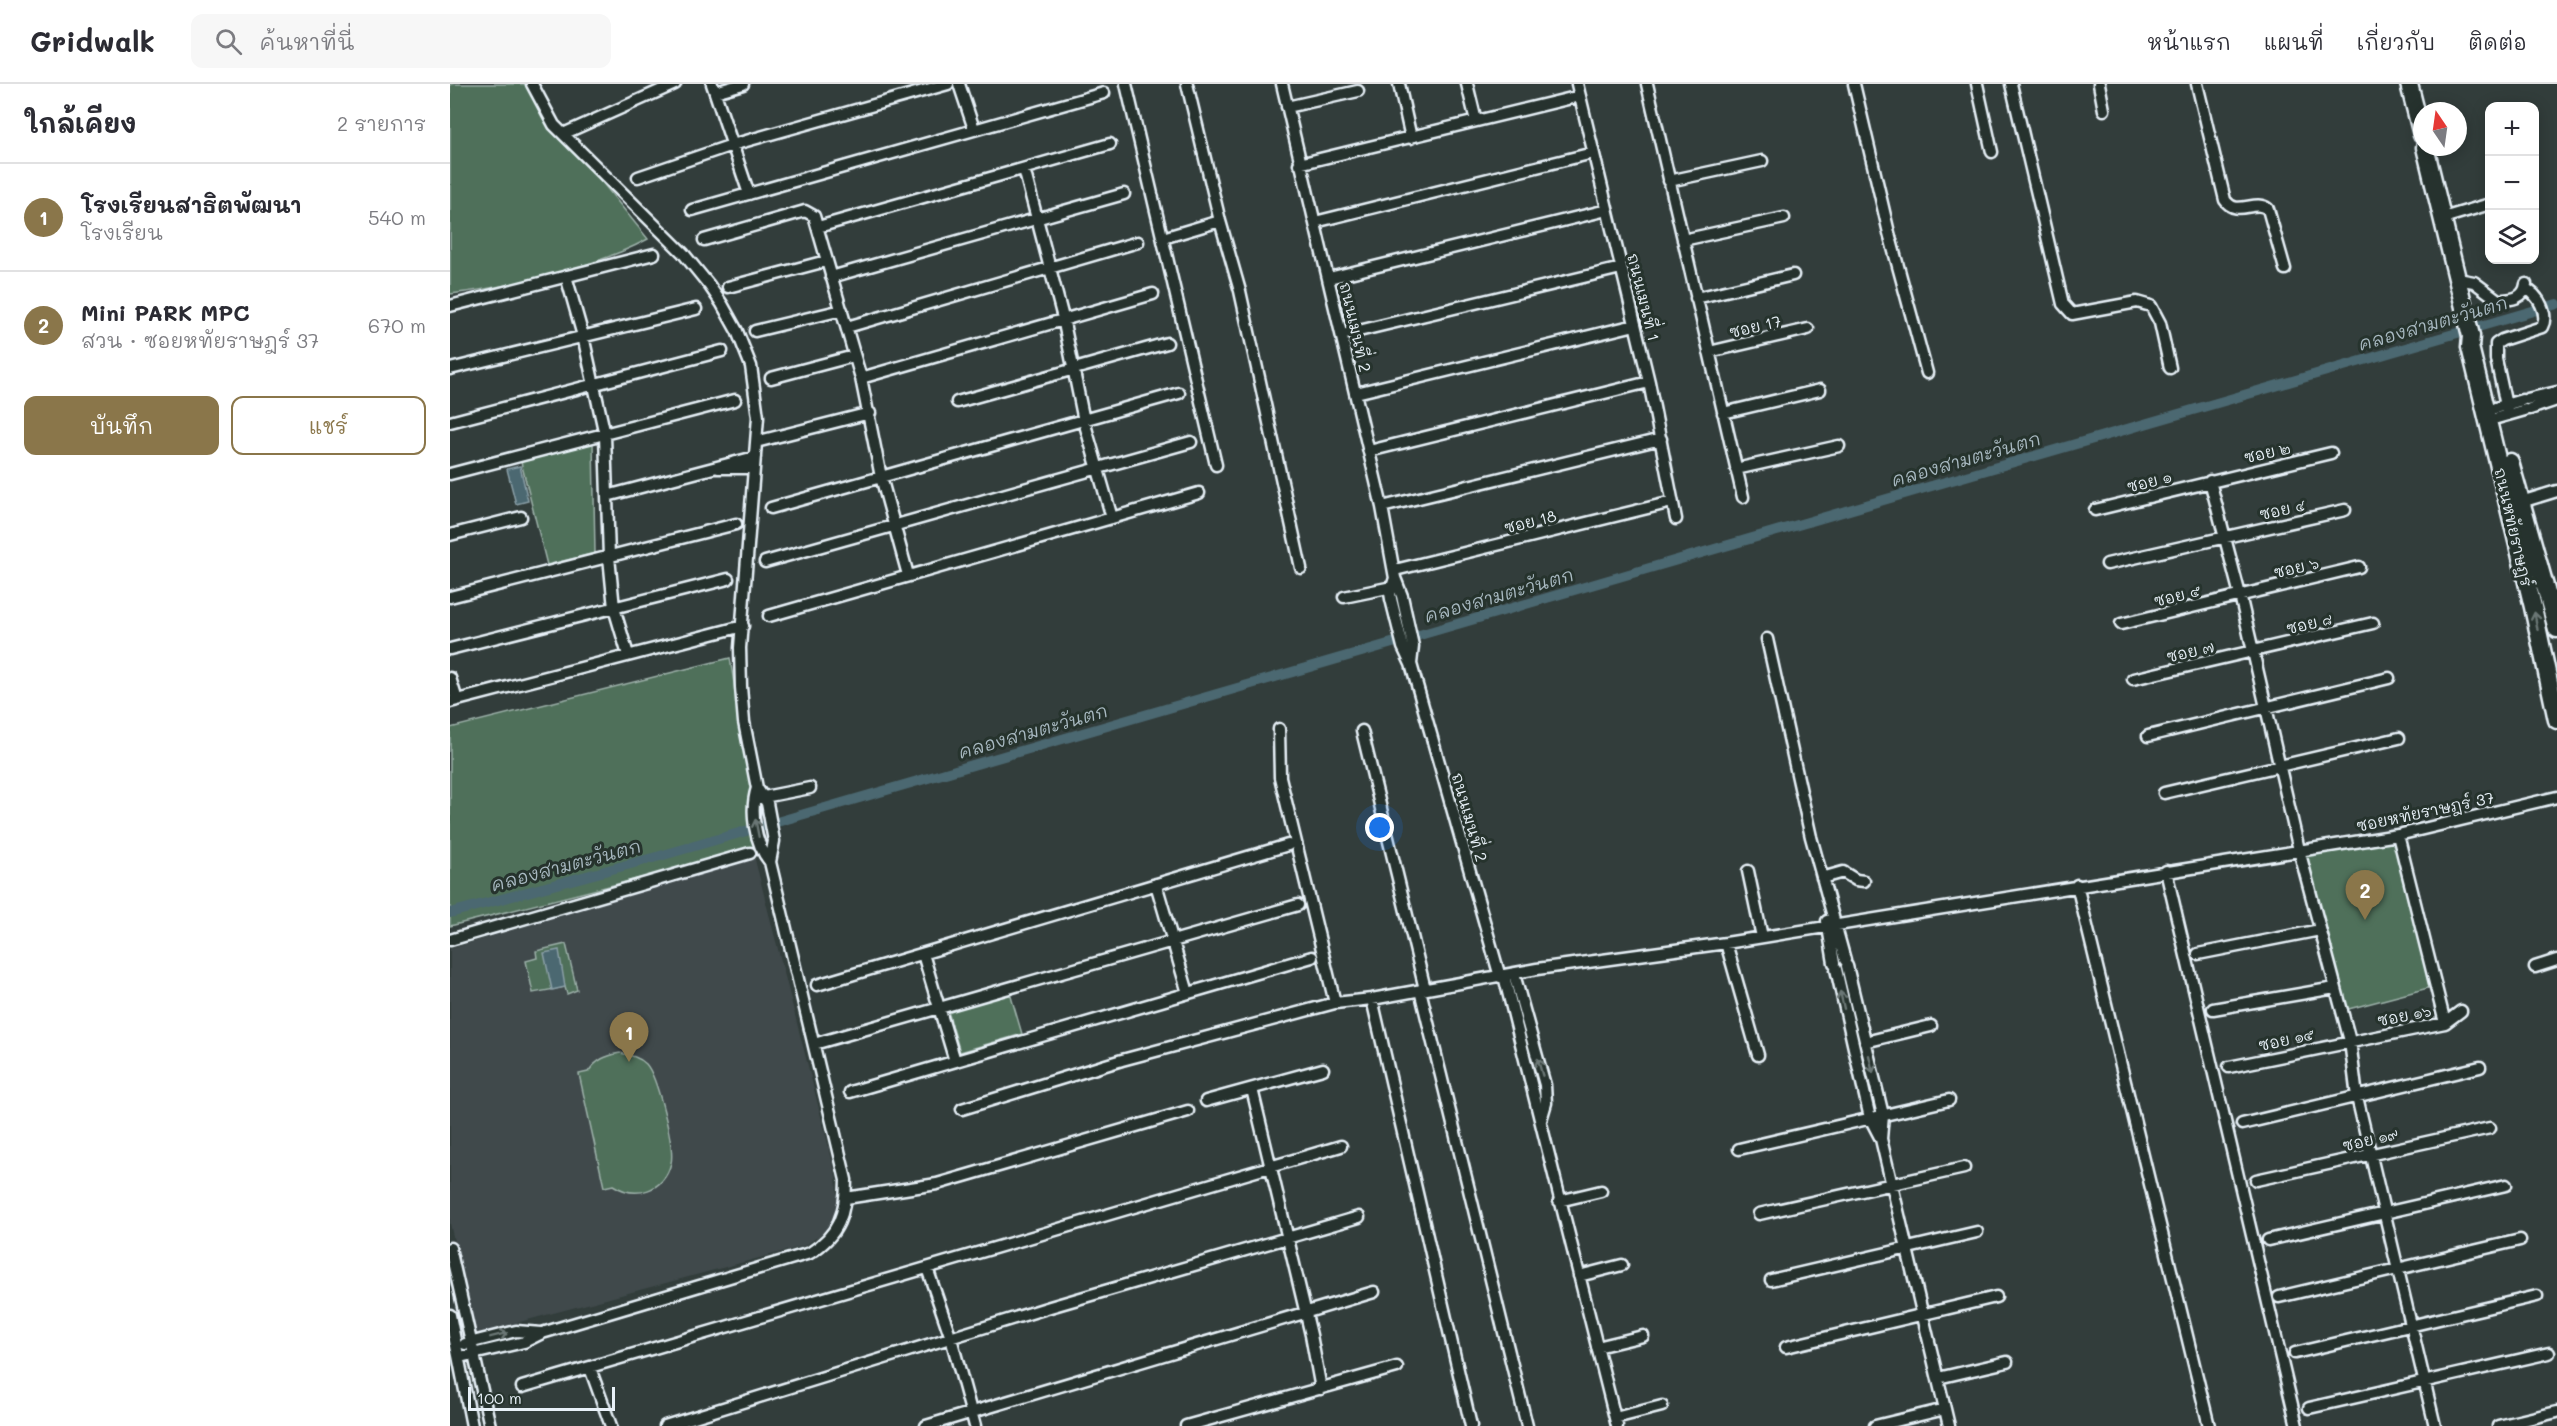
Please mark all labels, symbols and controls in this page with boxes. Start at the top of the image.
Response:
search box [191,14,611,68]
text: Gridwalk [30,23,155,59]
icon: search [212,25,245,58]
text: ค้นหาที่นี่ [260,27,354,56]
text: หน้าแรก [2147,28,2231,55]
text: แผนที่ [2264,28,2324,55]
text: เกี่ยวกับ [2357,28,2435,55]
text: ติดต่อ [2468,28,2527,55]
north arrow [2413,102,2467,156]
map controls [2485,102,2539,264]
button: + [2485,102,2539,156]
text: ใกล้เคียง [24,106,136,140]
text: 2 รายการ [337,110,426,136]
button: − [2485,156,2539,210]
text: โรงเรียนสาธิตพัฒนา [81,190,302,219]
text: 1 [39,204,48,230]
text: 540 m [368,204,426,230]
button: layers [2485,210,2539,264]
text: โรงเรียน [81,219,163,245]
street label: ถนนเมนที่ 1 [1623,250,1669,343]
street label: ถนนเมนที่ 2 [1335,279,1381,374]
water label: คลองสามตะวันตก [2356,290,2510,356]
text: Mini PARK MPC [81,298,250,327]
street label: ซอย 17 [1727,310,1783,342]
text: 2 [38,312,49,338]
text: 670 m [368,312,426,338]
text: สวน · ซอยหทัยราษฎร์ 37 [81,327,319,353]
button: บันทึก [24,396,219,455]
button: แชร์ [231,396,426,455]
water label: คลองสามตะวันตก [1889,426,2043,492]
street label: ซอย ๒ [2242,436,2292,468]
street label: ซอย ๑ [2124,465,2174,497]
street label: ถนนหทัยราษฎร์ [2489,465,2538,589]
street label: ซอย ๔ [2257,494,2307,524]
street label: ซอย 18 [1502,504,1559,538]
street label: ซอย ๖ [2271,552,2321,582]
water label: คลองสามตะวันตก [1422,562,1576,628]
street label: ซอย ๕ [2151,579,2203,611]
street label: ซอย ๘ [2284,608,2334,638]
one-way arrow [2530,612,2541,632]
street label: ซอย ๗ [2164,635,2216,667]
water label: คลองสามตะวันตก [956,698,1110,764]
street label: ถนนเมนที่ 2 [1447,769,1497,864]
street label: ซอยหทัยราษฎร์ 37 [2354,786,2496,837]
your location [1365,813,1394,842]
one-way arrow [750,819,762,838]
water label: คลองสามตะวันตก [488,833,644,897]
pin: 2 [2346,870,2384,920]
one-way arrow [1836,991,1848,1010]
street label: ซอย ๑๖ [2375,999,2433,1030]
pin: 1 [610,1012,648,1062]
street label: ซอย ๑๕ [2256,1023,2316,1055]
one-way arrow [1865,1054,1877,1073]
one-way arrow [1534,1057,1545,1076]
street label: ซอย ๑๙ [2340,1122,2400,1156]
one-way arrow [489,1329,508,1341]
scale bar [468,1384,615,1412]
text: 100 m [477,1387,522,1408]

